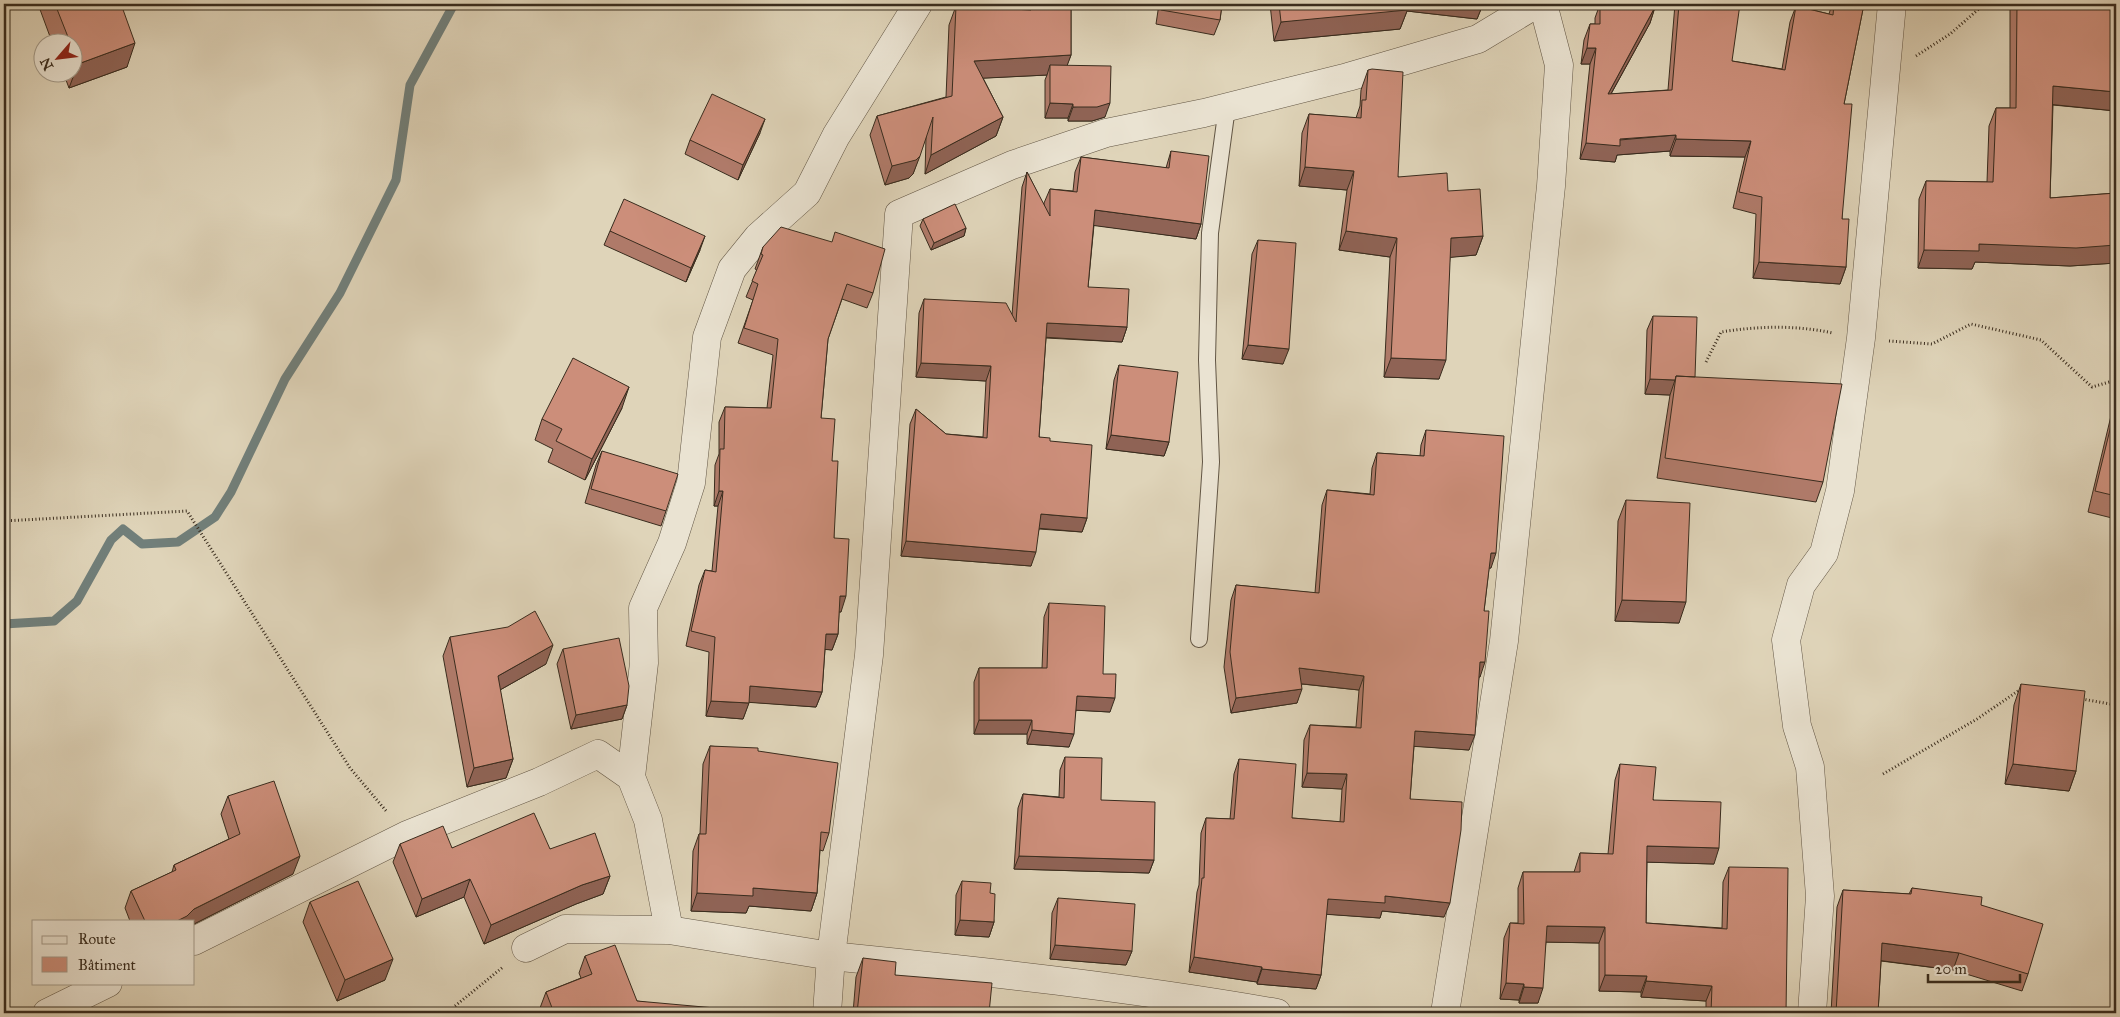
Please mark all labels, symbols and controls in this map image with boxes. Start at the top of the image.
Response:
north arrow [32,32,82,82]
text: N [37,55,57,73]
legend [32,920,195,984]
text: Route [78,930,116,948]
scale bar [1928,952,2020,984]
text: Bâtiment [78,956,137,974]
text: 20 m [1935,960,1967,978]

